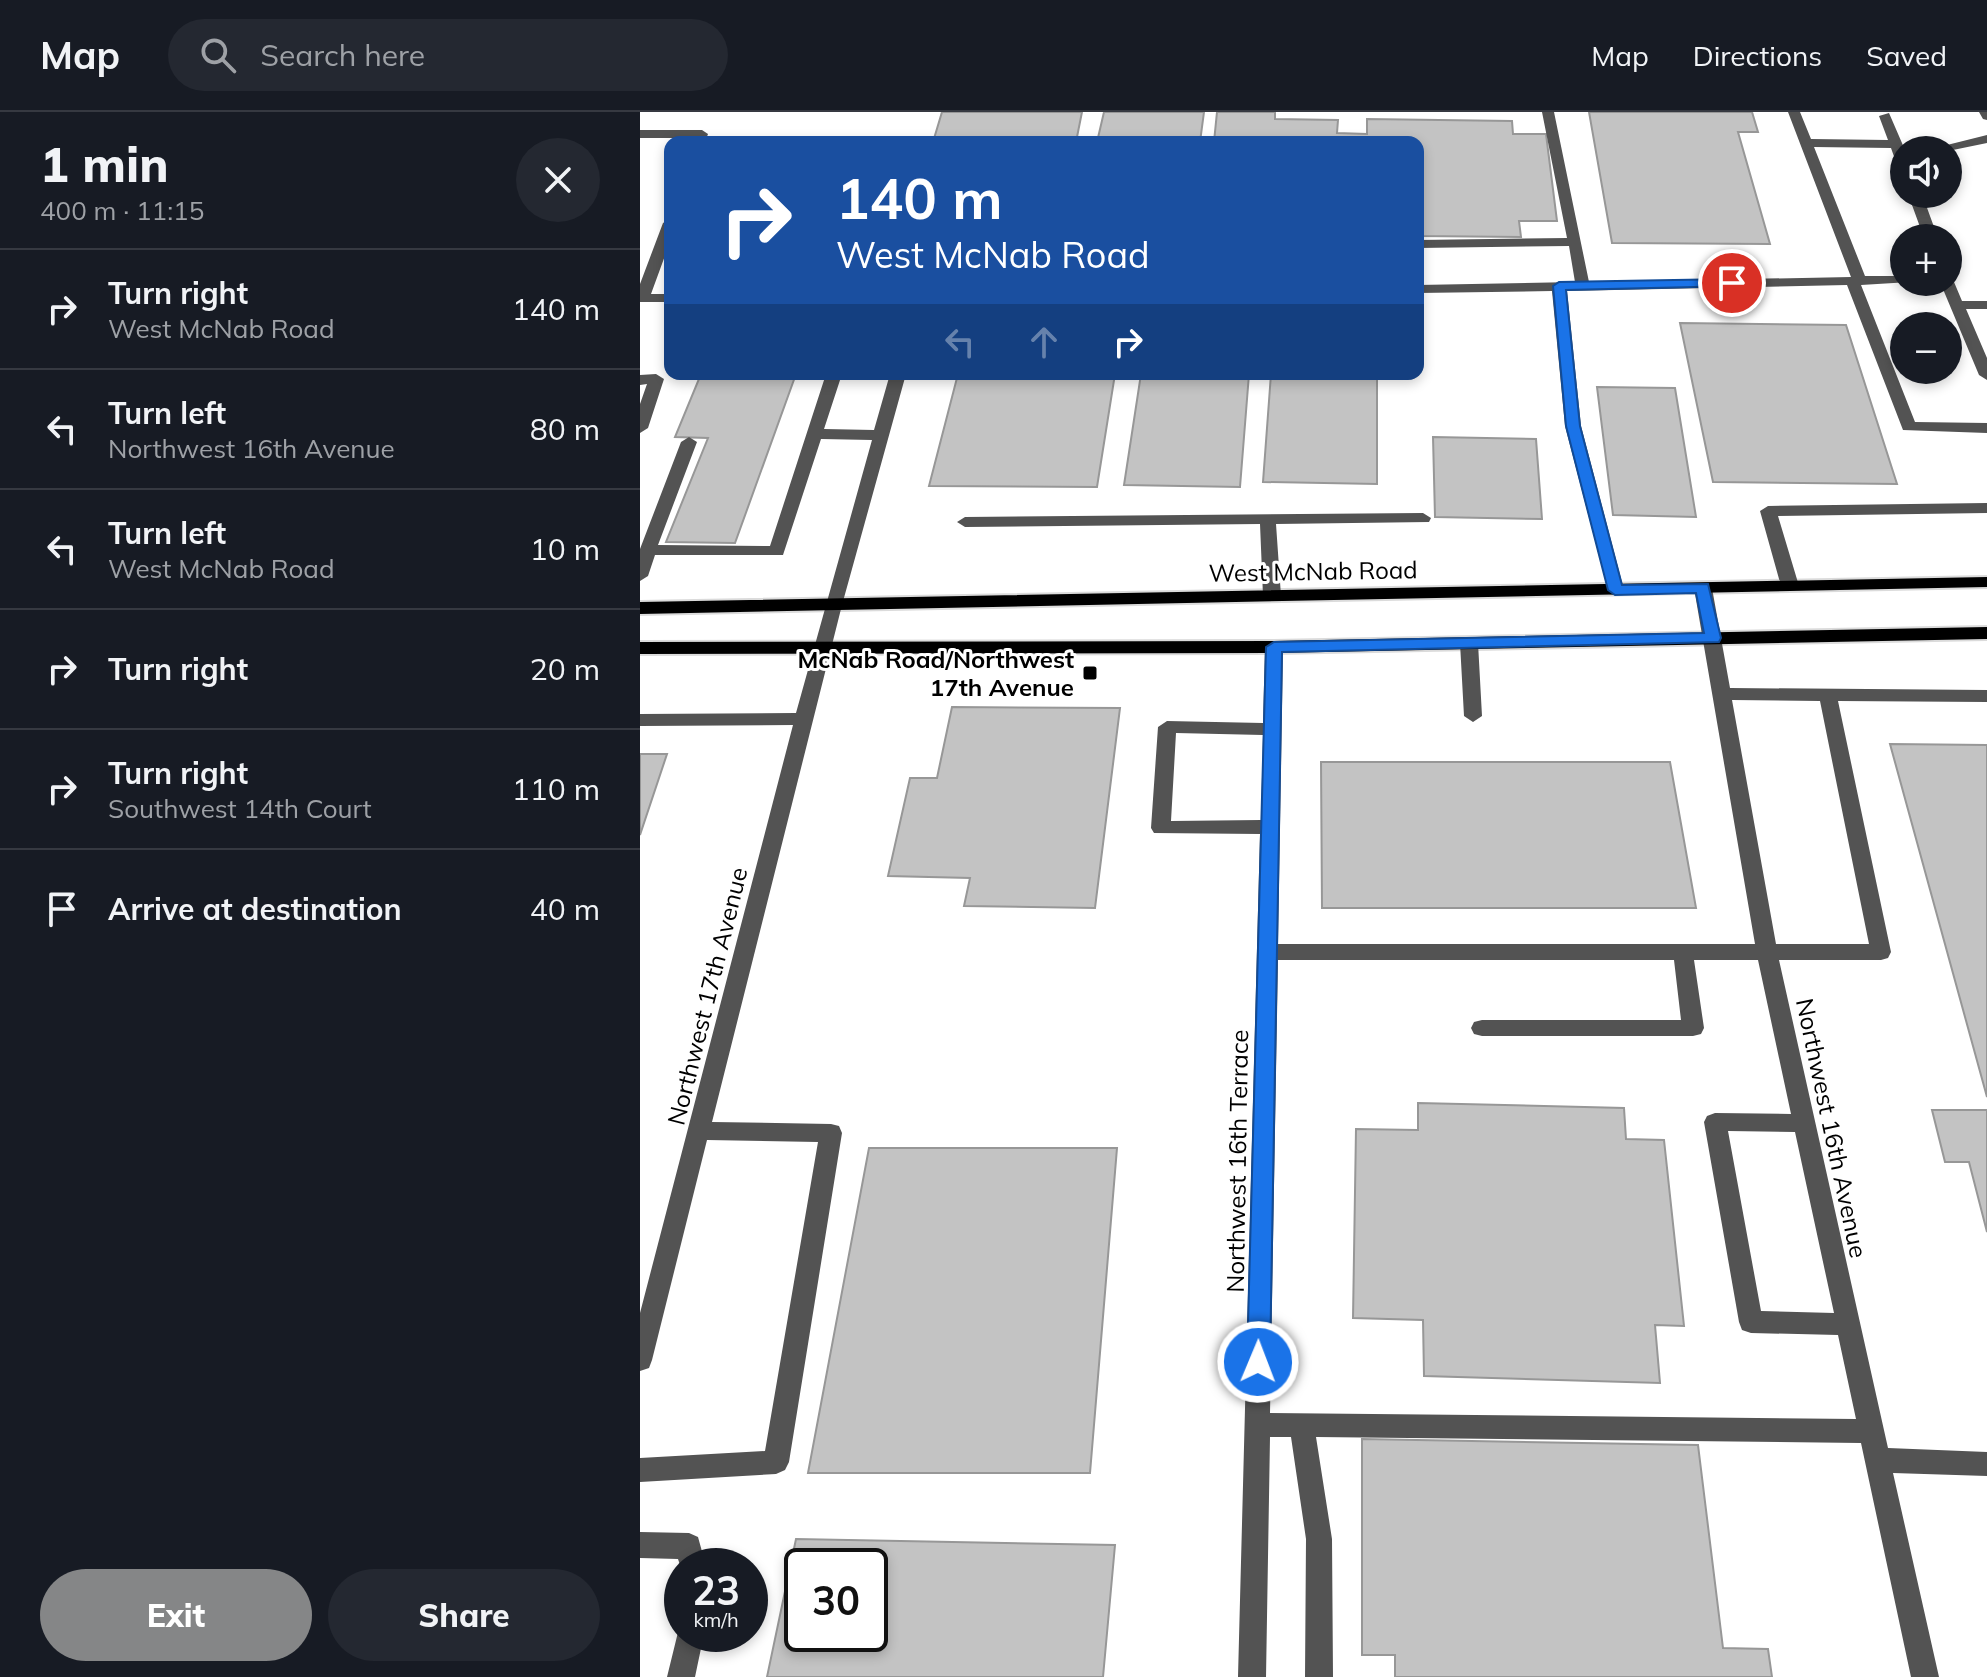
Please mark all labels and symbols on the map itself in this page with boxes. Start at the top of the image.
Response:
pin [1698,249,1766,317]
street label: West McNab Road [1208,554,1418,588]
place label: McNab Road/Northwest 17th Avenue [797,644,1074,702]
marker: McNab Road/Northwest 17th Avenue [1081,664,1099,682]
street label: Northwest 17th Avenue [660,864,754,1128]
street label: Northwest 16th Avenue [1790,995,1874,1261]
street label: Northwest 16th Terrace [1220,1029,1254,1293]
position arrow [1216,1320,1300,1404]
speed limit sign: 30 [784,1548,888,1652]

